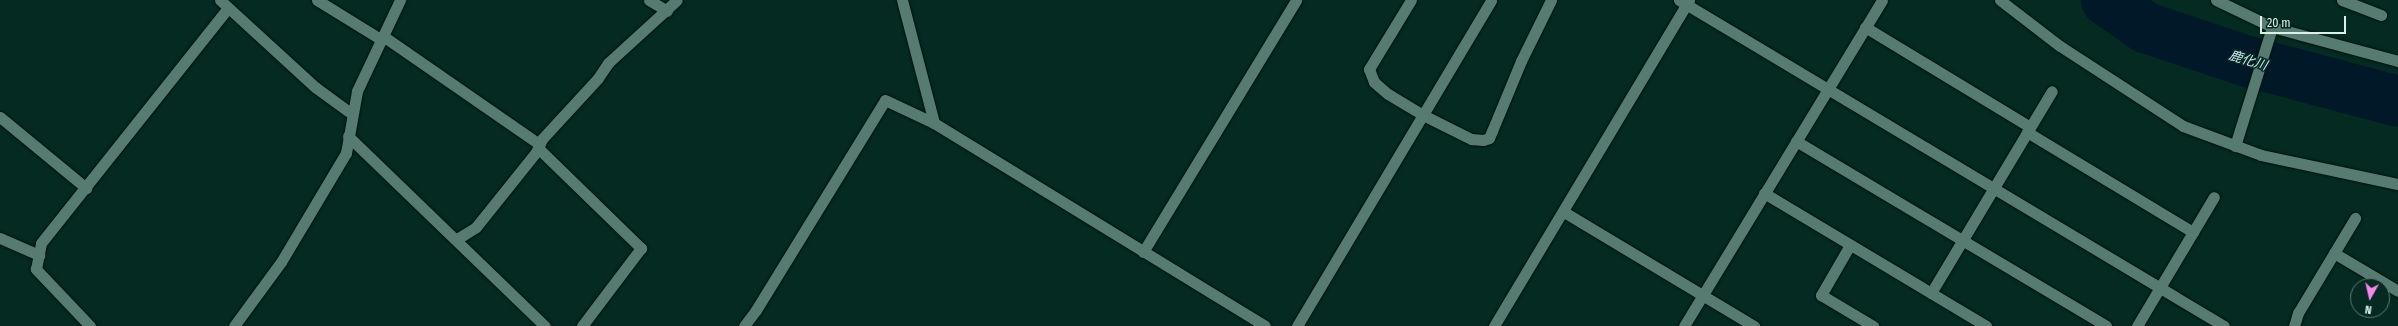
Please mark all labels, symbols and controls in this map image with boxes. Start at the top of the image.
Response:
scale bar [2262,8,2348,34]
text: 20 m [2267,16,2291,30]
water label: 鹿化川 [2227,48,2269,74]
north arrow [2350,278,2390,318]
text: N [2364,302,2373,316]

